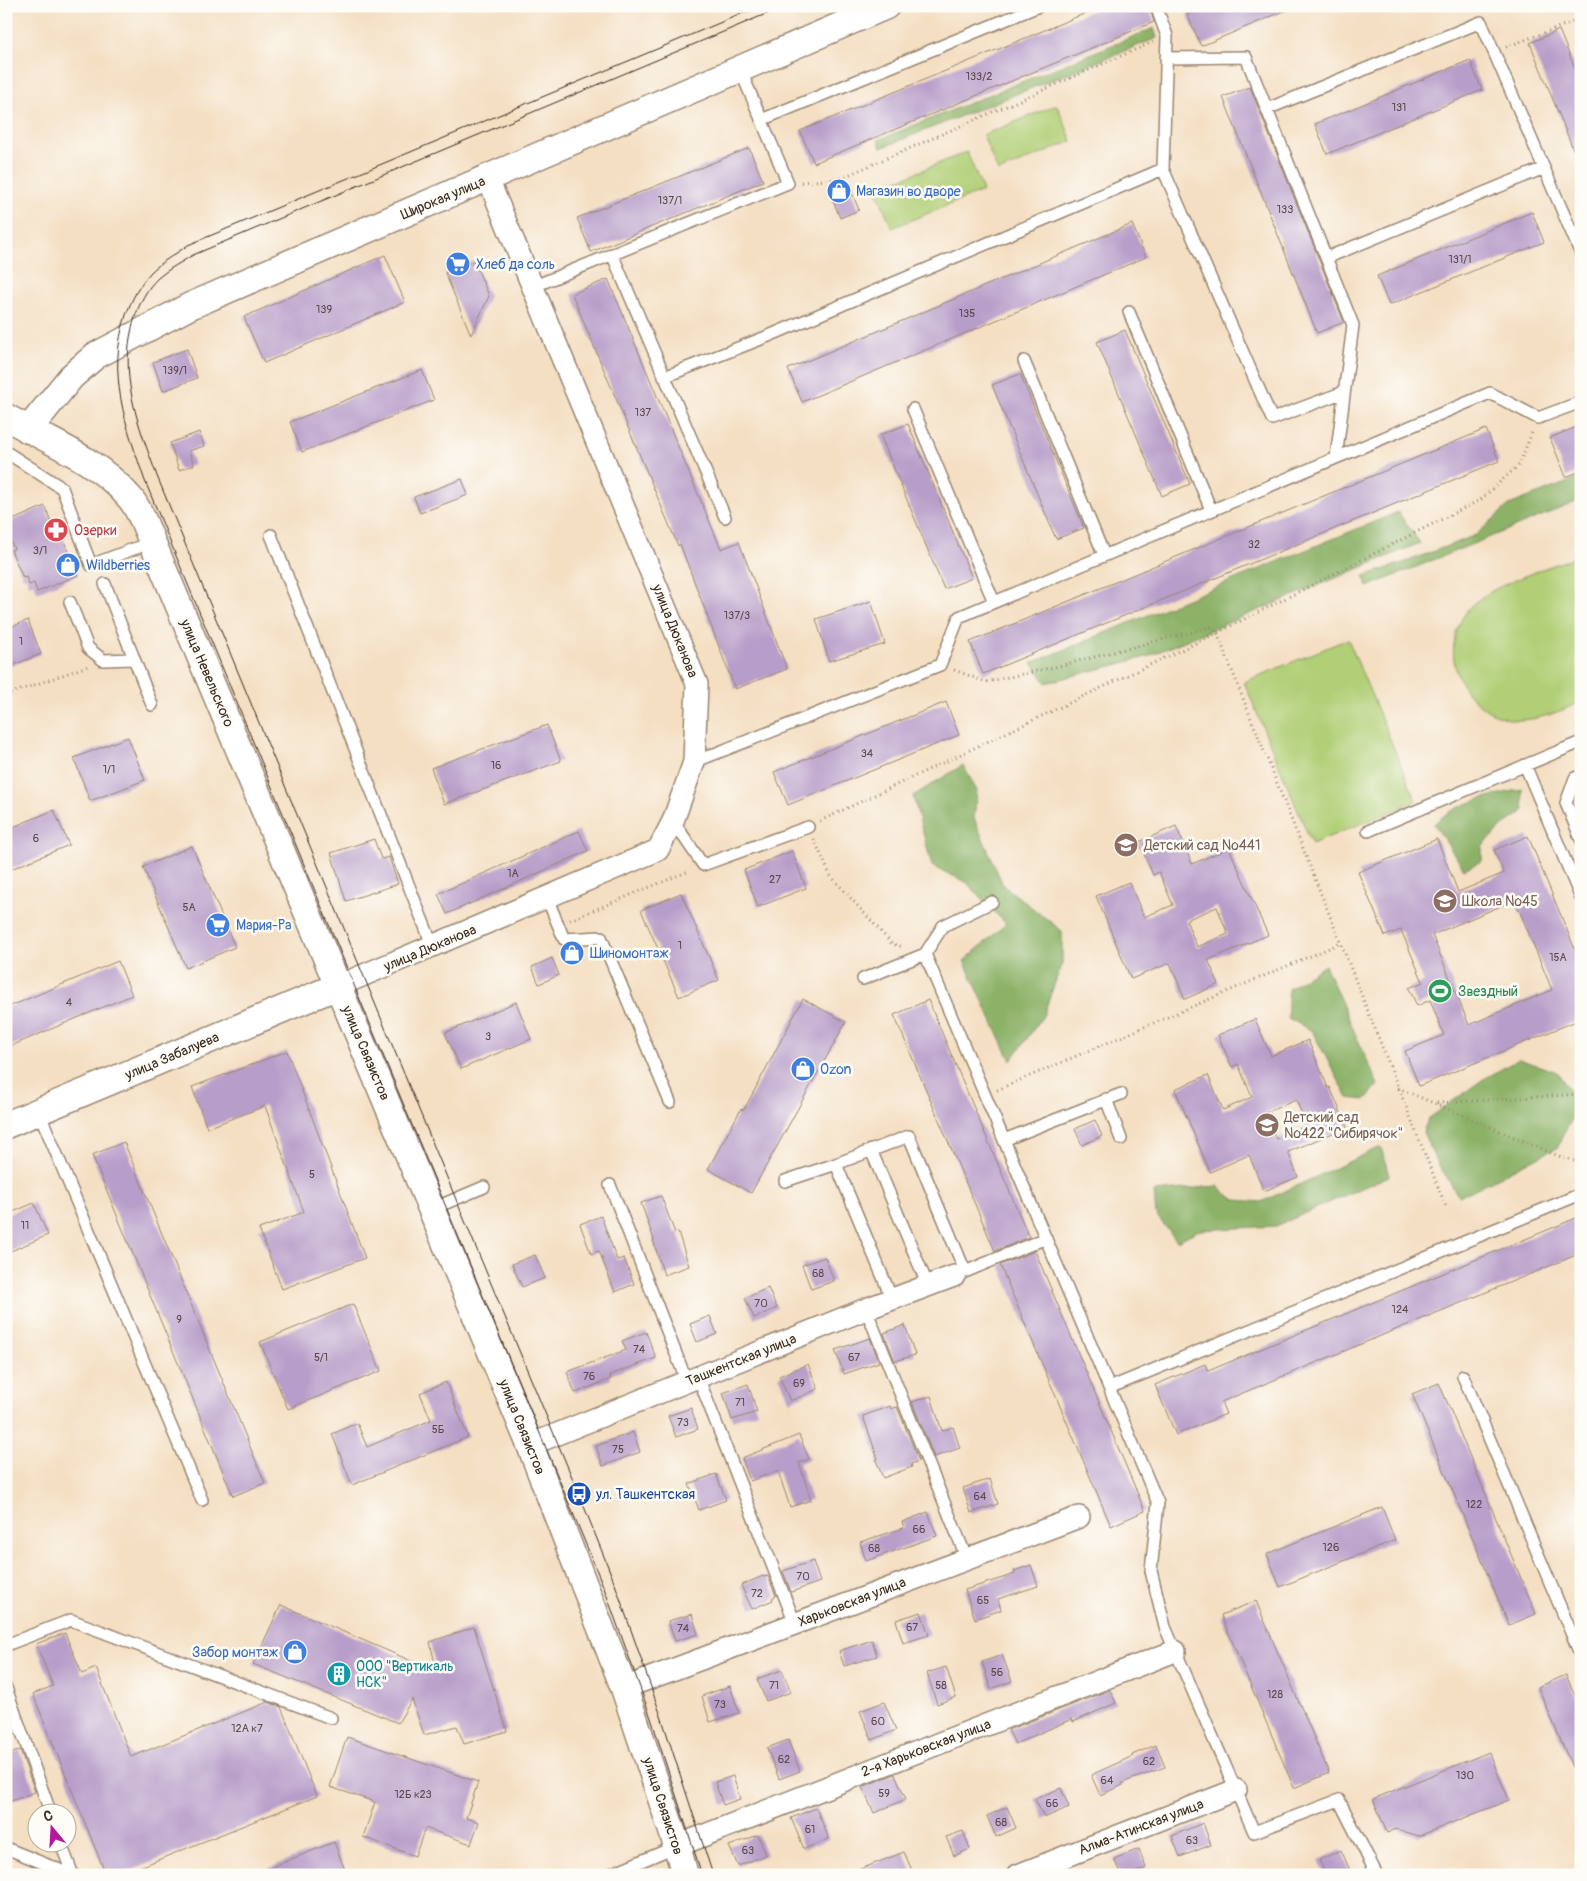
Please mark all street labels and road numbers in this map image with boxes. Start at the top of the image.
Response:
street label: Широкая улица [398,173,488,223]
street label: улица Дюканова [648,581,701,680]
street label: улица Невельского [176,616,238,730]
street label: улица Дюканова [380,921,479,976]
street label: улица Связистов [338,1002,394,1103]
street label: улица Забалуева [121,1029,222,1084]
street label: Ташкентская улица [683,1330,799,1390]
street label: улица Связистов [495,1376,549,1477]
street label: Харьковская улица [796,1574,908,1630]
street label: 2-я Харьковская улица [859,1715,993,1781]
street label: улица Связистов [639,1754,687,1857]
street label: Алма-Атинская улица [1076,1795,1206,1859]

